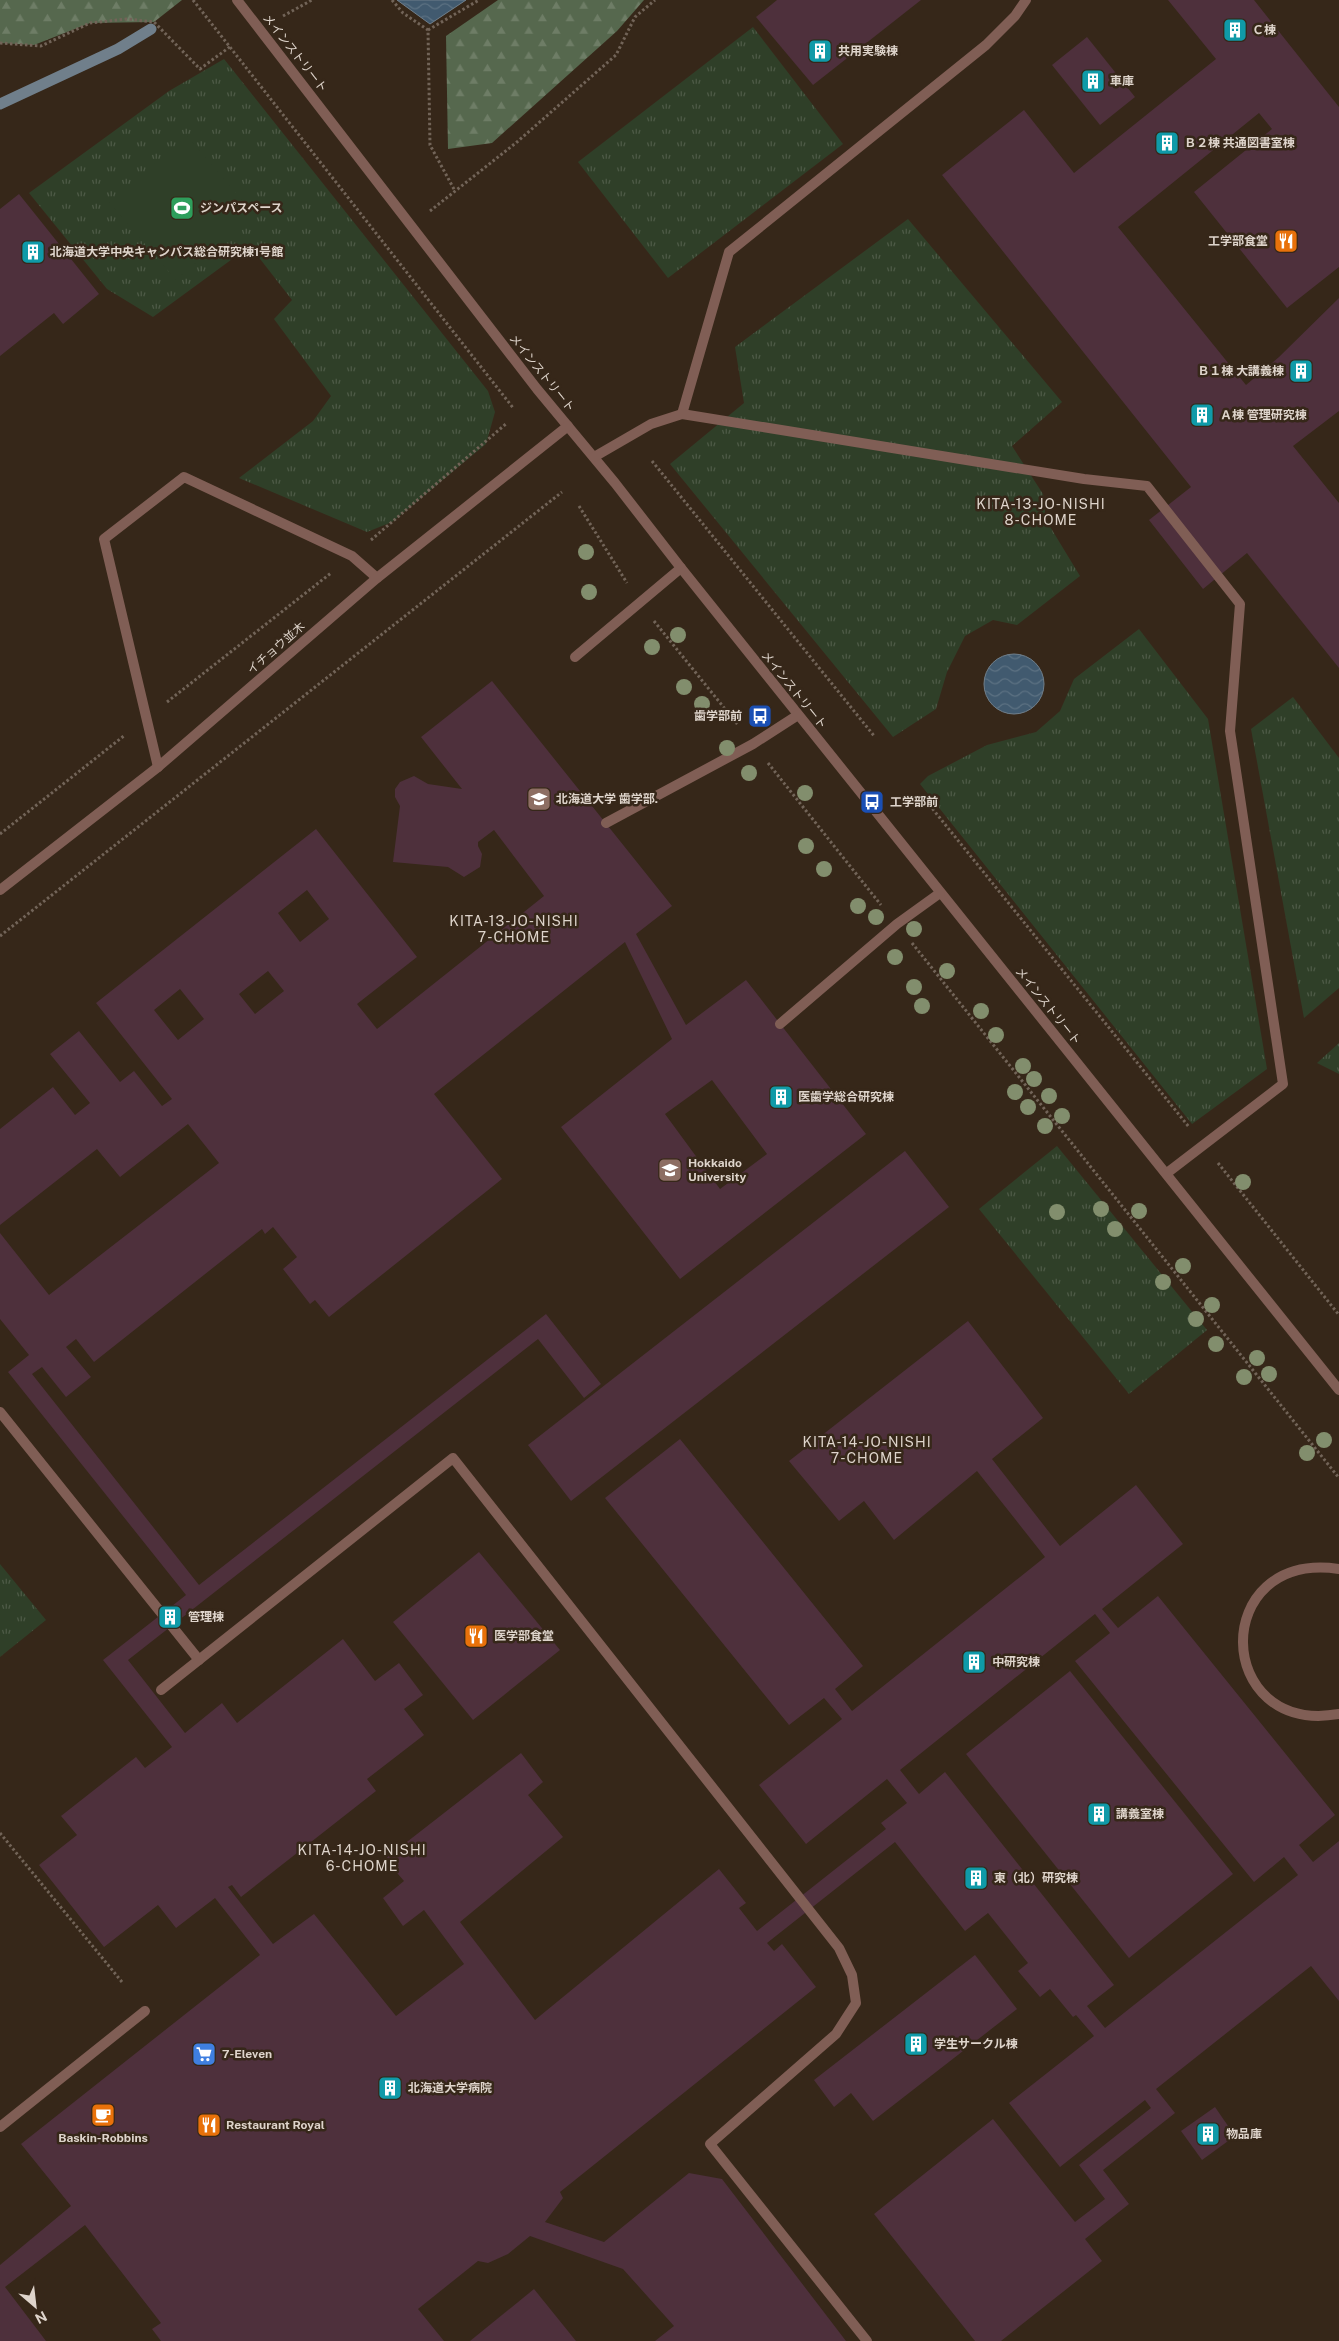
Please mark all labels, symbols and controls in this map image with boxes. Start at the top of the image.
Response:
street label: メインストリート [260,11,330,95]
building icon: Ｃ棟 [1222,17,1248,43]
place label: Ｃ棟 [1252,23,1276,37]
building icon: 共用実験棟 [807,38,833,64]
place label: 共用実験棟 [838,44,898,58]
building icon: 車庫 [1080,68,1106,94]
place label: 車庫 [1110,74,1134,88]
building icon: Ｂ２棟 共通図書室棟 [1154,130,1180,156]
place label: Ｂ２棟 共通図書室棟 [1184,136,1295,150]
sports icon: ジンパスペース [169,195,195,221]
place label: ジンパスペース [200,201,283,215]
restaurant icon: 工学部食堂 [1273,228,1299,254]
place label: 工学部食堂 [1208,234,1268,248]
building icon: 北海道大学中央キャンパス総合研究棟1号館 [20,239,46,265]
place label: 北海道大学中央キャンパス総合研究棟1号館 [50,245,283,259]
street label: メインストリート [506,331,578,415]
building icon: Ｂ１棟 大講義棟 [1288,358,1314,384]
place label: Ｂ１棟 大講義棟 [1197,364,1284,378]
building icon: Ａ棟 管理研究棟 [1189,402,1215,428]
place label: Ａ棟 管理研究棟 [1220,408,1307,422]
district label: KITA-13-JO-NISHI 8-CHOME [976,496,1106,528]
street label: イチョウ並木 [244,619,308,677]
street label: メインストリート [758,648,830,732]
bus stop icon: 歯学部前 [747,703,773,729]
place label: 歯学部前 [694,709,742,723]
school or university icon: 北海道大学 歯学部. [526,786,552,812]
bus stop icon: 工学部前 [859,789,885,815]
place label: 北海道大学 歯学部. [556,792,658,806]
place label: 工学部前 [890,795,938,809]
district label: KITA-13-JO-NISHI 7-CHOME [449,913,579,945]
street label: メインストリート [1012,964,1084,1048]
building icon: 医歯学総合研究棟 [768,1084,794,1110]
place label: 医歯学総合研究棟 [798,1090,894,1104]
place label: Hokkaido University [688,1156,746,1184]
school or university icon: Hokkaido University [657,1157,683,1183]
district label: KITA-14-JO-NISHI 7-CHOME [802,1434,932,1466]
building icon: 管理棟 [157,1604,183,1630]
place label: 管理棟 [188,1610,224,1624]
restaurant icon: 医学部食堂 [463,1623,489,1649]
place label: 医学部食堂 [494,1629,554,1643]
building icon: 中研究棟 [961,1649,987,1675]
place label: 中研究棟 [992,1655,1040,1669]
building icon: 講義室棟 [1086,1801,1112,1827]
place label: 講義室棟 [1116,1807,1164,1821]
district label: KITA-14-JO-NISHI 6-CHOME [297,1842,427,1874]
building icon: 東（北）研究棟 [963,1865,989,1891]
place label: 東（北）研究棟 [994,1871,1078,1885]
building icon: 学生サークル棟 [903,2031,929,2057]
place label: 学生サークル棟 [934,2037,1018,2051]
supermarket icon: 7-Eleven [191,2041,217,2067]
place label: 7-Eleven [222,2047,272,2061]
building icon: 北海道大学病院 [377,2075,403,2101]
place label: 北海道大学病院 [408,2081,492,2095]
cafe icon: Baskin-Robbins [90,2102,116,2128]
restaurant icon: Restaurant Royal [196,2112,222,2138]
place label: Restaurant Royal [226,2118,325,2132]
building icon: 物品庫 [1195,2121,1221,2147]
place label: 物品庫 [1226,2127,1262,2141]
place label: Baskin-Robbins [58,2131,148,2145]
north arrow [10,2281,60,2331]
text: N [33,2308,50,2327]

